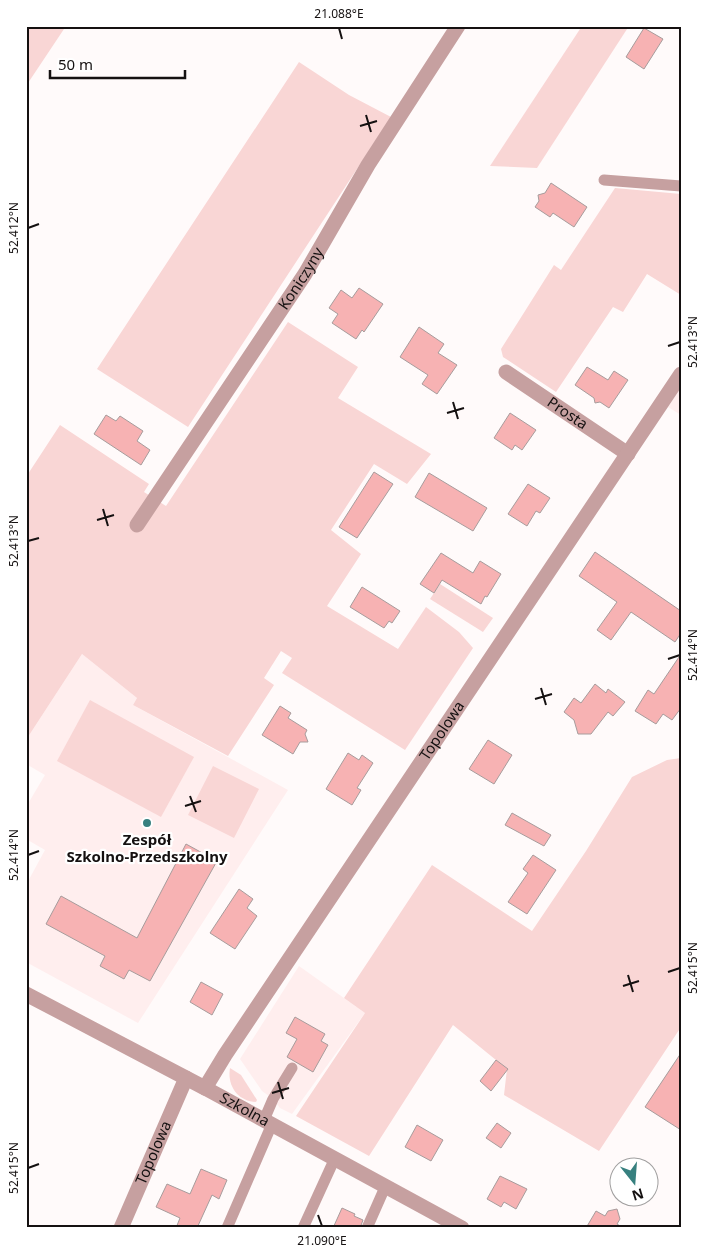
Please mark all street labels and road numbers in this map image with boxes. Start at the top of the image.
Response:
street label: Koniczyny [273,243,328,313]
street label: Prosta [544,392,592,433]
street label: Topolowa [414,697,468,764]
street label: Szkolna [217,1087,273,1130]
street label: Topolowa [130,1117,175,1187]

